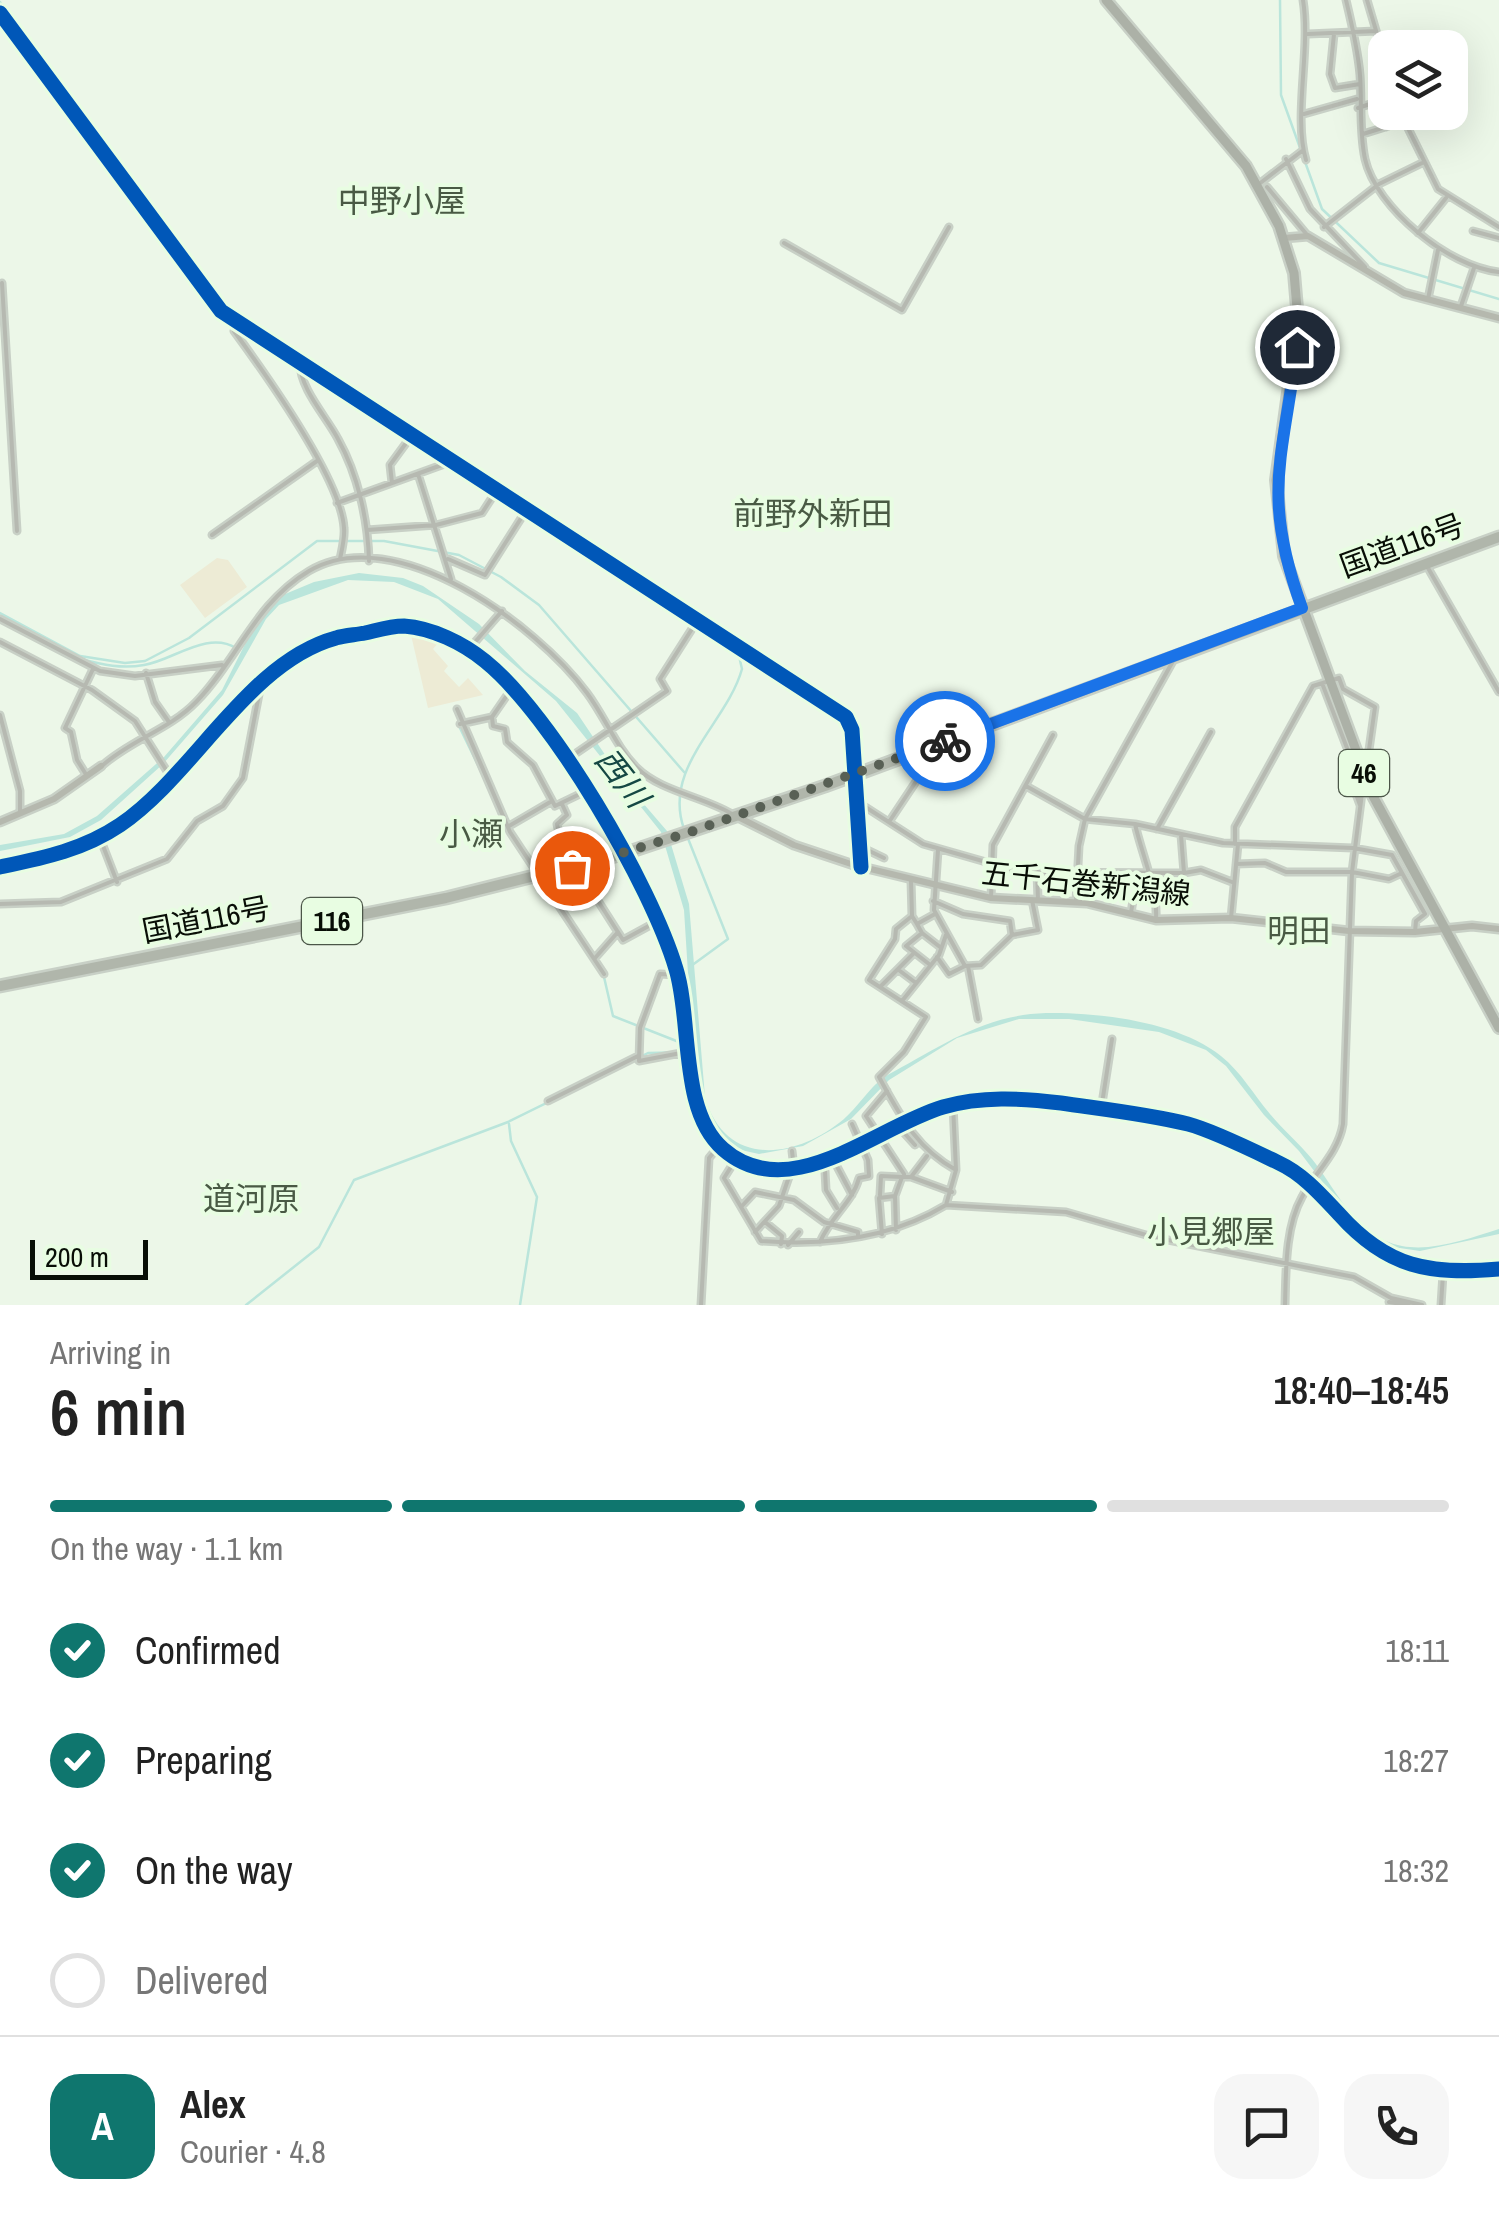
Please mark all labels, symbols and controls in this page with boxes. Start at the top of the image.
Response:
map controls [1368,30,1468,130]
button: layers [1368,30,1468,130]
district label: 中野小屋 [338,179,466,222]
pin [1255,305,1340,390]
icon: home [1270,320,1325,375]
district label: 前野外新田 [733,492,893,535]
street label: 国道116号 [1334,504,1469,586]
courier [895,691,995,791]
icon: bike [918,714,973,769]
water label: 西川 [586,739,661,819]
road number: 46 [1339,750,1389,796]
district label: 小瀬 [439,812,503,855]
pin [530,826,615,911]
icon: bag [545,841,600,896]
street label: 五千石巻新潟線 [980,852,1193,914]
street label: 国道116号 [139,887,273,951]
road number: 116 [302,898,362,944]
district label: 明田 [1267,909,1331,952]
district label: 道河原 [203,1177,299,1220]
district label: 小見郷屋 [1147,1210,1275,1253]
scale bar [30,1235,148,1280]
text: 200 m [45,1238,109,1276]
text: Arriving in [50,1331,171,1374]
text: 18:40–18:45 [1273,1365,1449,1416]
text: 6 min [50,1368,187,1455]
text: On the way · 1.1 km [50,1527,283,1570]
icon: check [50,1623,105,1678]
text: Confirmed [135,1625,280,1676]
text: 18:11 [1385,1629,1449,1672]
icon: check [50,1733,105,1788]
text: Preparing [135,1735,272,1786]
text: 18:27 [1383,1739,1449,1782]
icon: check [50,1843,105,1898]
text: On the way [135,1845,293,1896]
text: 18:32 [1383,1849,1449,1892]
text: Delivered [135,1955,268,2006]
button: chat [1214,2074,1319,2179]
button: phone [1344,2074,1449,2179]
text: Alex [180,2079,246,2130]
text: A [91,2101,114,2152]
text: Courier · 4.8 [180,2130,326,2173]

